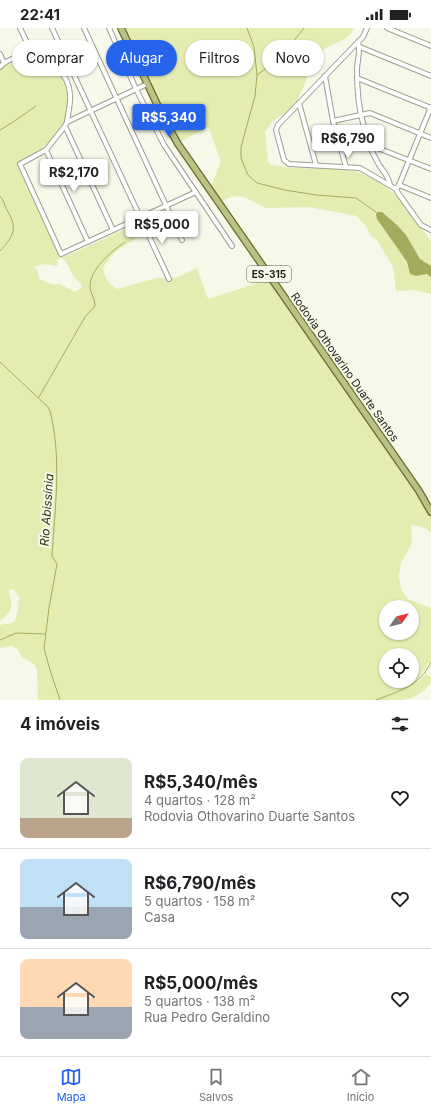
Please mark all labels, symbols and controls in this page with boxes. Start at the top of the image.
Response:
text: 22:41 [20,5,60,24]
chip: Comprar [12,40,98,76]
chip: Alugar [106,40,177,76]
chip: Filtros [185,40,254,76]
chip: Novo [262,40,324,76]
pin: R$5,340 [132,104,206,138]
text: R$5,340 [141,109,197,125]
pin: R$6,790 [311,125,385,159]
text: R$6,790 [321,130,375,146]
pin: R$2,170 [37,159,111,193]
text: R$2,170 [49,164,99,180]
pin: R$5,000 [125,211,199,245]
text: R$5,000 [134,216,190,232]
road number: ES-315 [247,266,291,282]
street label: Rodovia Othovarino Duarte Santos [288,290,402,444]
water label: Rio Abissínia [36,473,57,547]
north arrow [379,600,419,640]
map controls [379,600,419,688]
button: locate [379,648,419,688]
icon: filters [389,713,411,735]
text: 4 imóveis [20,714,100,734]
text: R$5,340/mês [144,772,258,792]
icon: home [52,774,100,822]
icon: heart [389,787,411,809]
text: 4 quartos · 128 m² [144,792,256,808]
text: Rodovia Othovarino Duarte Santos [144,808,355,824]
text: R$6,790/mês [144,873,256,893]
icon: home [52,875,100,923]
icon: heart [389,888,411,910]
text: 5 quartos · 158 m² [144,893,255,909]
text: Casa [144,909,175,925]
text: R$5,000/mês [144,973,258,993]
icon: home [52,975,100,1023]
icon: heart [389,988,411,1010]
text: 5 quartos · 138 m² [144,993,256,1009]
text: Rua Pedro Geraldino [144,1009,270,1025]
tab: Mapa [57,1066,86,1104]
tab: Salvos [199,1066,233,1104]
tab: Início [347,1066,374,1104]

